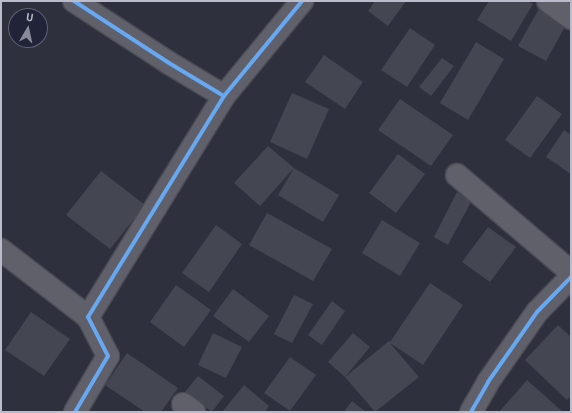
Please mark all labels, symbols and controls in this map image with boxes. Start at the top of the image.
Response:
north arrow [8,8,48,48]
text: U [25,10,34,25]

